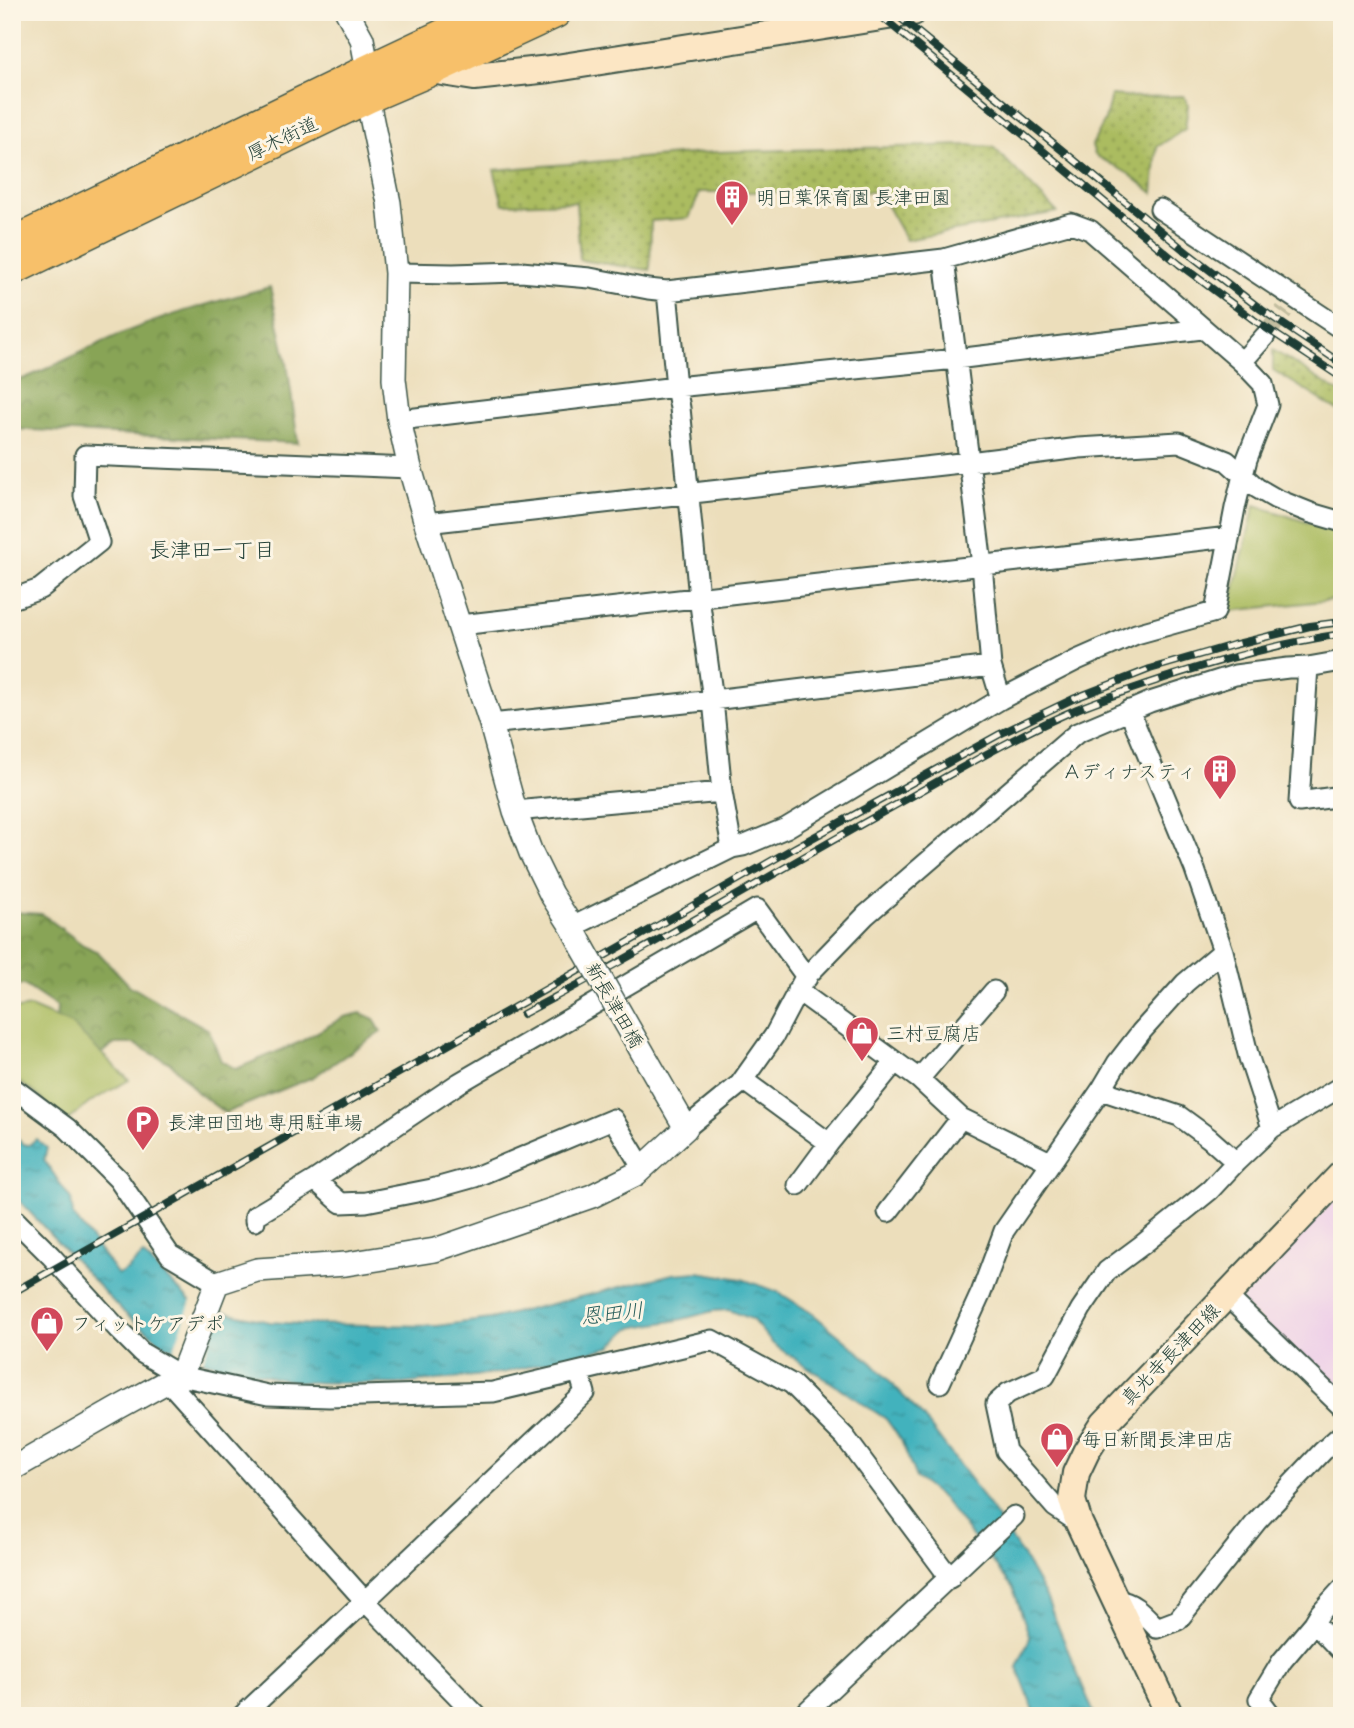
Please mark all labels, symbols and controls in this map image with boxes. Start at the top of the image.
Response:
street label: 厚木街道 [243,111,321,165]
building icon: 明日葉保育園 長津田園 [713,178,751,227]
place label: 明日葉保育園 長津田園 [756,185,951,209]
district label: 長津田一丁目 [149,536,275,563]
building icon: Ａディナスティ [1201,752,1239,801]
place label: Ａディナスティ [1063,759,1196,783]
street label: 新長津田橋 [581,958,649,1052]
shop icon: 三村豆腐店 [843,1014,881,1063]
place label: 三村豆腐店 [886,1021,981,1045]
parking icon: 長津田団地 専用駐車場 [124,1103,162,1152]
place label: 長津田団地 専用駐車場 [168,1110,363,1134]
water label: 恩田川 [579,1296,645,1330]
street label: 真光寺長津田線 [1115,1298,1225,1410]
shop icon: フィットケアデポ [28,1304,66,1353]
place label: フィットケアデポ [72,1311,224,1335]
shop icon: 毎日新聞長津田店 [1038,1420,1076,1469]
place label: 毎日新聞長津田店 [1082,1427,1234,1451]

